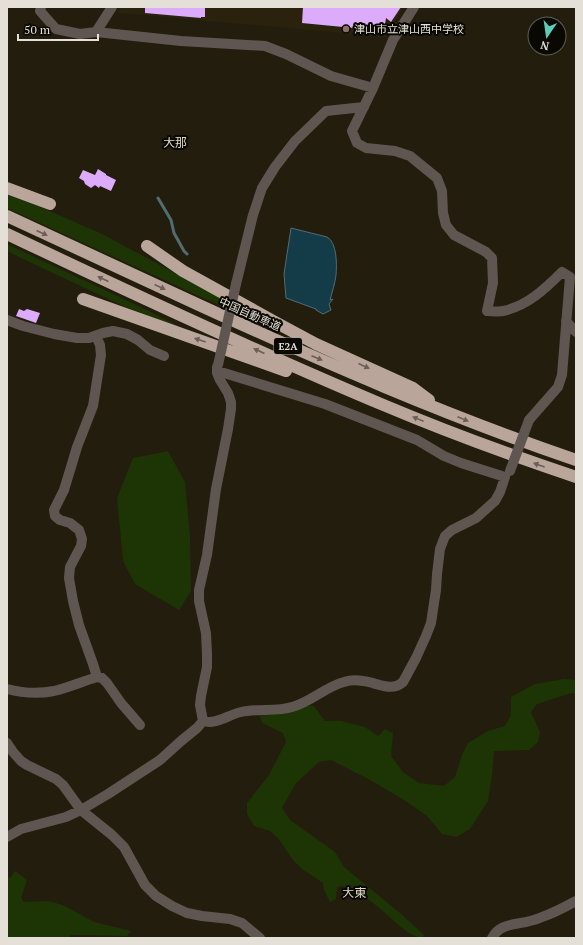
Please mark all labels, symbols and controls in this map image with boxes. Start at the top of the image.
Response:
scale bar [18,16,98,42]
north arrow [527,16,567,56]
text: 50 m [24,22,51,37]
place label: 津山市立津山西中学校 [354,22,464,36]
marker: 津山市立津山西中学校 [341,24,351,34]
text: N [538,38,550,54]
district label: 大那 [163,135,187,150]
one-way arrow [37,230,48,236]
one-way arrow [97,276,109,282]
one-way arrow [155,284,166,290]
street label: 中国自動車道 [217,294,283,334]
one-way arrow [193,337,205,343]
road number: E2A [274,338,302,354]
one-way arrow [254,348,265,354]
one-way arrow [311,355,323,361]
one-way arrow [359,363,370,369]
one-way arrow [411,415,423,421]
one-way arrow [458,416,470,422]
one-way arrow [533,461,545,467]
district label: 大東 [342,885,366,900]

